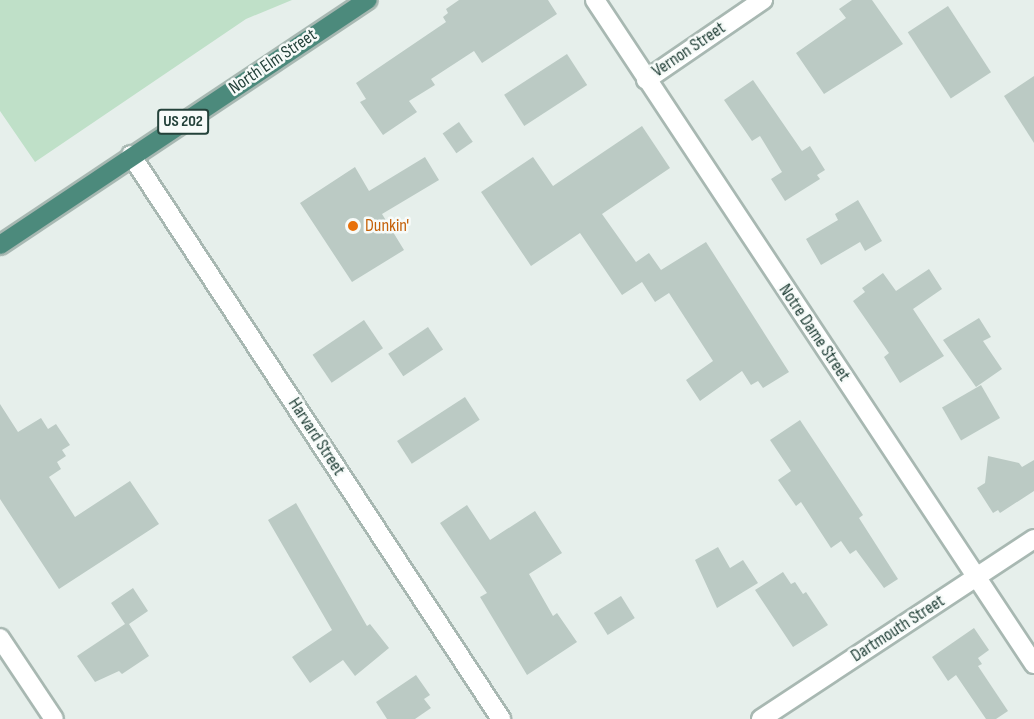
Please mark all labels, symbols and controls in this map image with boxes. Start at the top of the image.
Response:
street label: Vernon Street [648,18,730,82]
street label: North Elm Street [225,25,321,99]
road number: US 202 [156,109,210,135]
place label: Dunkin' [365,215,409,237]
marker: Dunkin' [346,219,360,233]
street label: Notre Dame Street [774,280,854,386]
street label: Harvard Street [283,394,349,480]
street label: Dartmouth Street [847,591,949,667]

